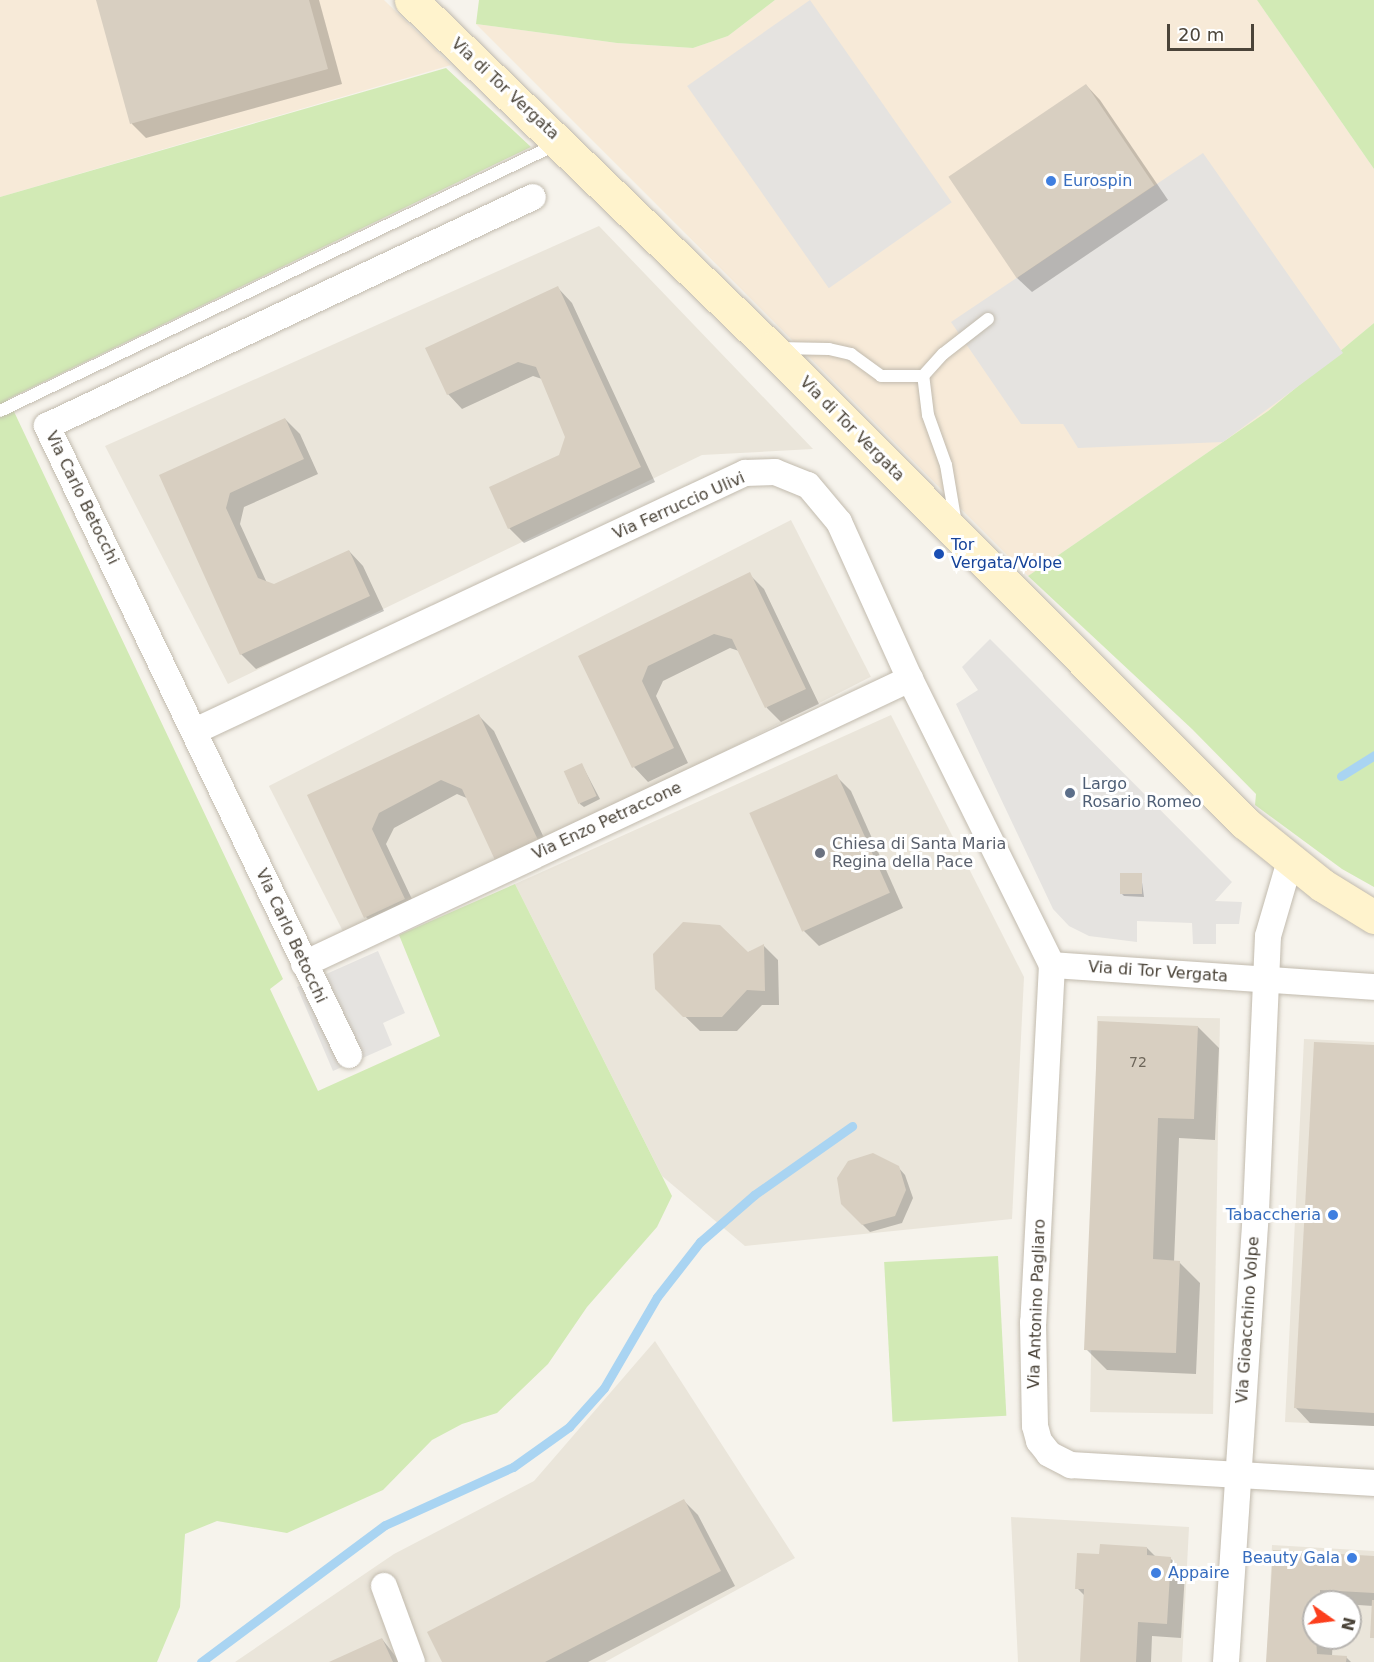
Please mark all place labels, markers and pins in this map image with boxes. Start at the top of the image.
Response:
place label: Eurospin [1063,171,1132,191]
marker: Eurospin [1044,174,1058,188]
place label: Tor Vergata/Volpe [951,535,1062,573]
marker: Tor Vergata/Volpe [932,547,946,561]
place label: Largo Rosario Romeo [1082,774,1202,812]
marker: Largo Rosario Romeo [1063,786,1077,800]
place label: Chiesa di Santa Maria Regina della Pace [832,834,1006,872]
marker: Chiesa di Santa Maria Regina della Pace [813,846,827,860]
place label: Tabaccheria [1226,1205,1321,1225]
marker: Tabaccheria [1326,1208,1340,1222]
place label: Beauty Gala [1242,1548,1340,1568]
marker: Beauty Gala [1345,1551,1359,1565]
place label: Appaire [1168,1563,1230,1583]
marker: Appaire [1149,1566,1163,1580]

